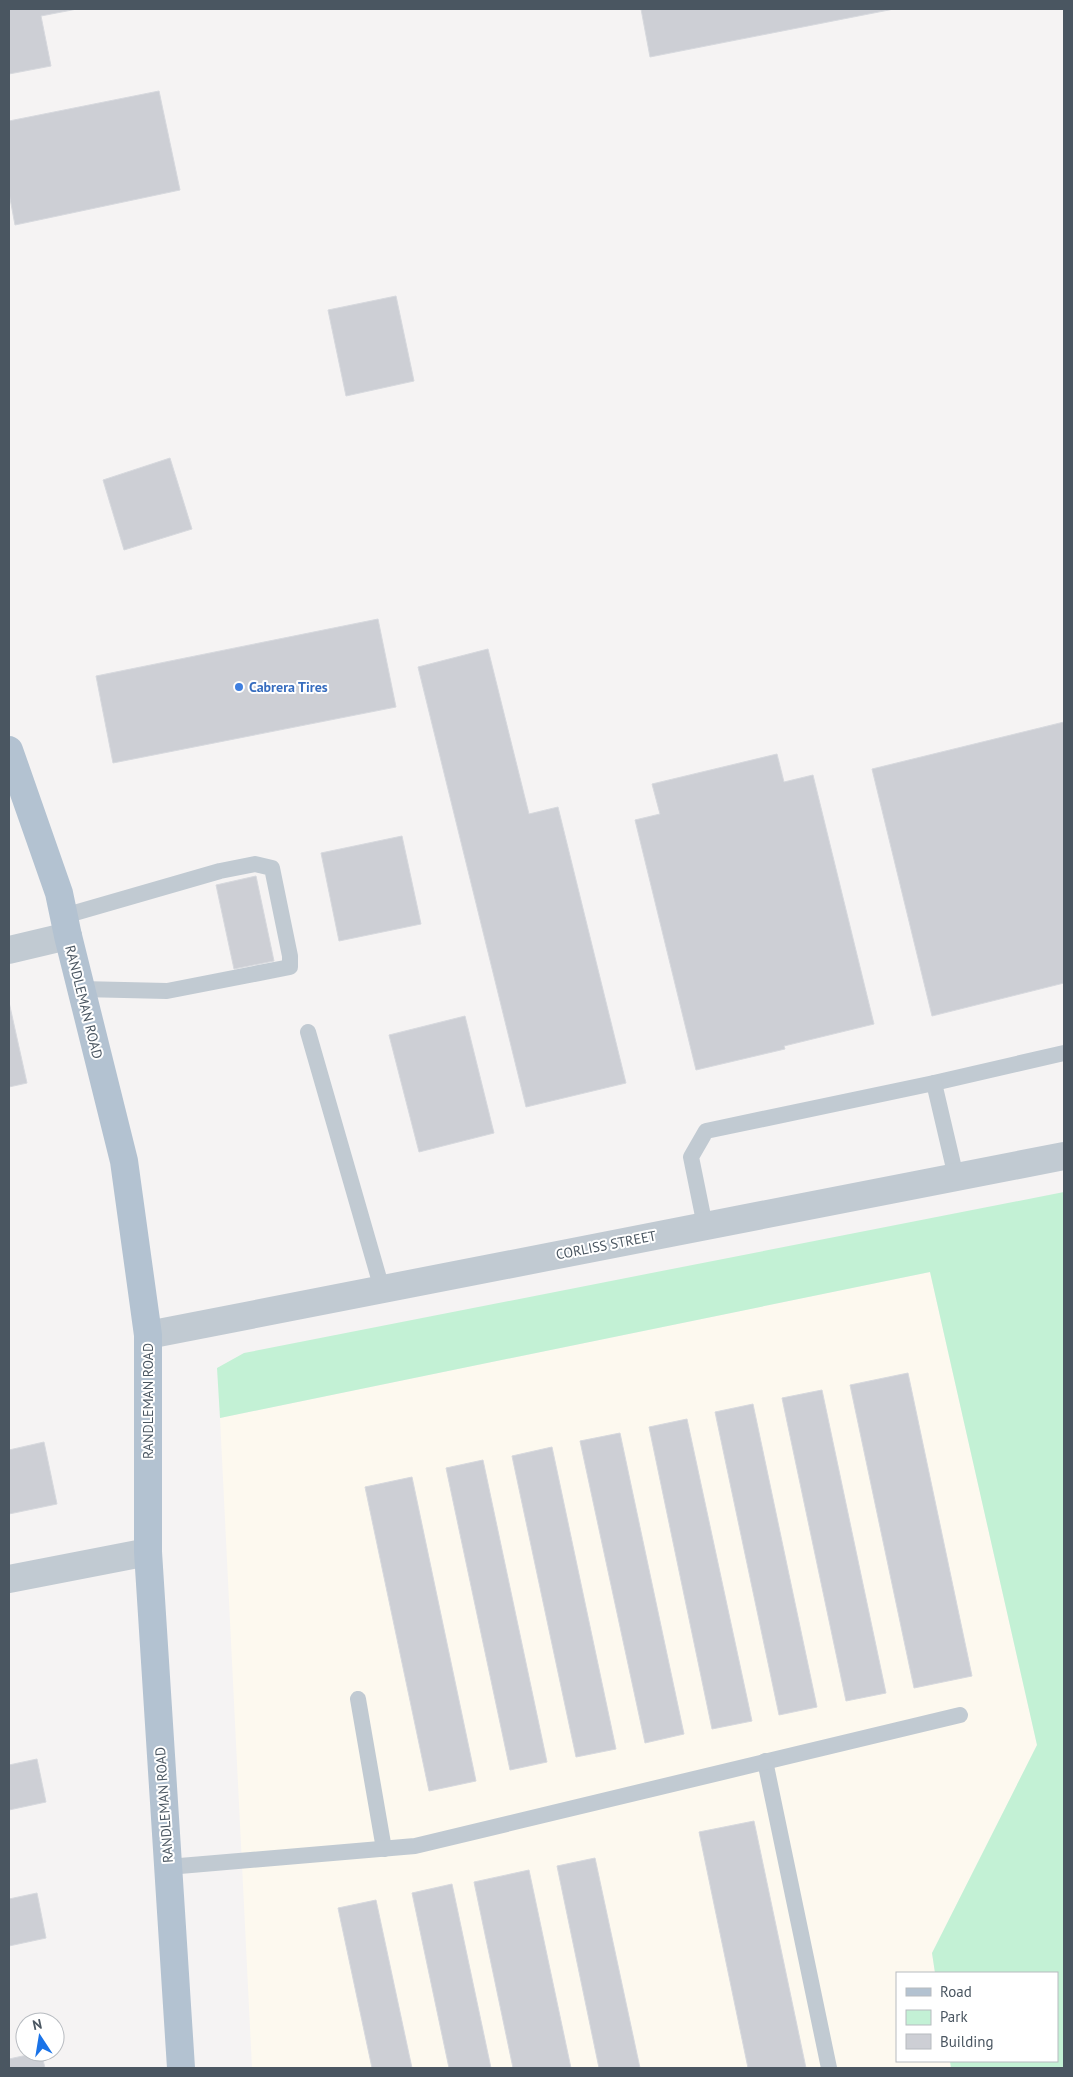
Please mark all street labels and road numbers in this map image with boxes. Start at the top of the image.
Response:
street label: RANDLEMAN ROAD [61,943,107,1061]
street label: CORLISS STREET [554,1226,658,1264]
street label: RANDLEMAN ROAD [139,1343,157,1459]
street label: RANDLEMAN ROAD [151,1746,177,1864]

